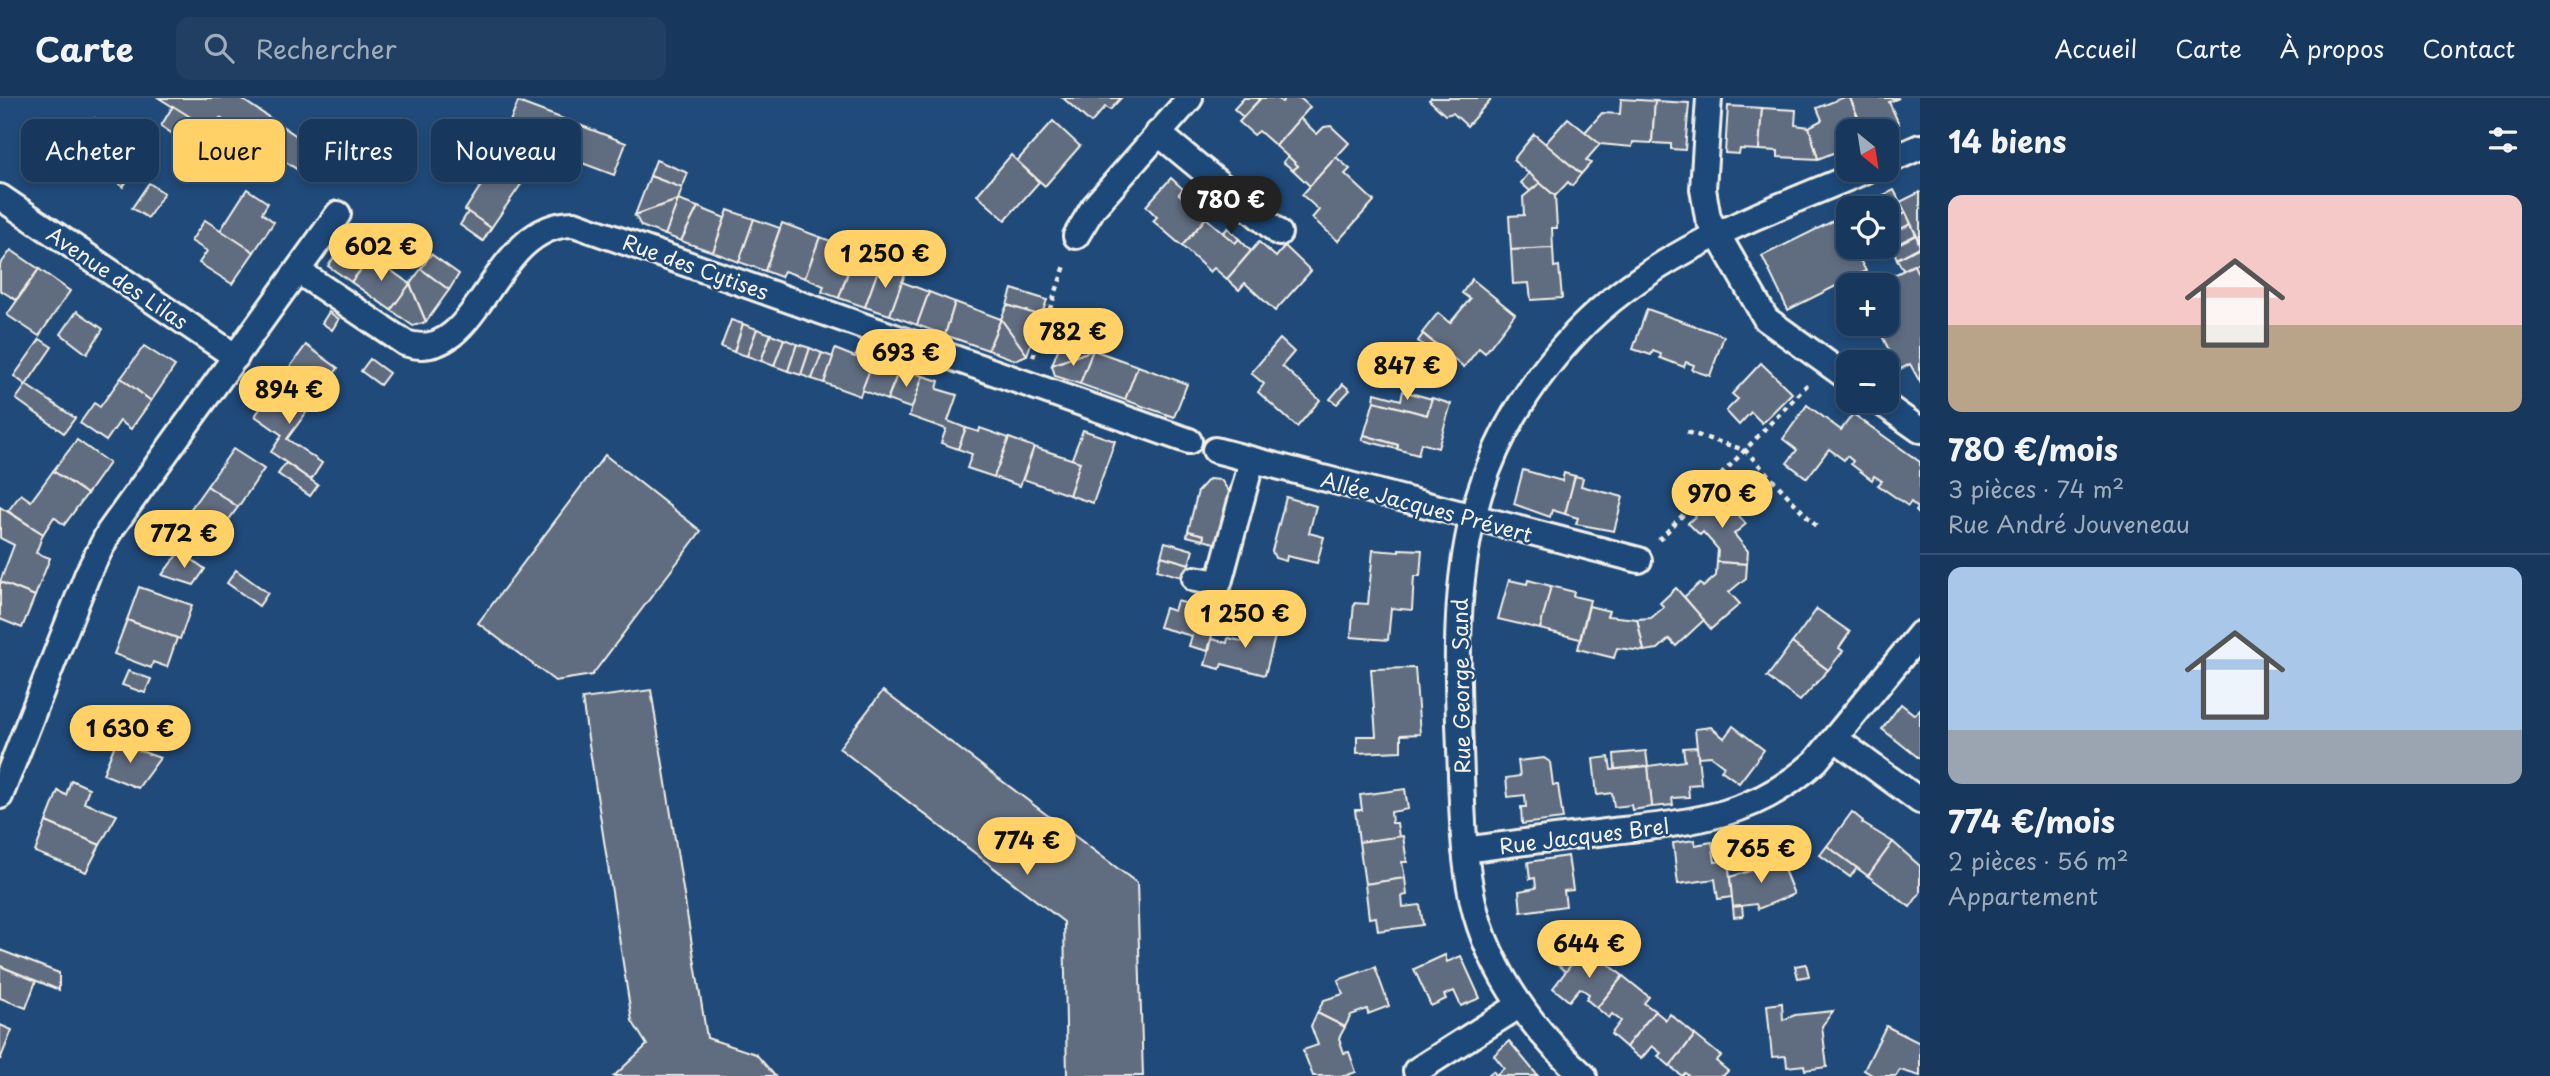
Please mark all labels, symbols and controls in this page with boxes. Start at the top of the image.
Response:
search box [176,17,666,80]
text: Carte [35,23,134,73]
icon: search [200,29,238,67]
text: Rechercher [256,29,397,68]
text: Accueil [2054,30,2137,66]
text: Carte [2175,30,2242,66]
text: À propos [2280,30,2384,66]
text: Contact [2422,30,2515,66]
text: 14 biens [1948,118,2067,163]
chip: Acheter [21,119,159,182]
chip: Louer [173,119,285,182]
chip: Filtres [299,119,417,182]
chip: Nouveau [431,119,581,182]
north arrow [1836,119,1899,182]
map controls [1836,119,1899,413]
icon: filters [2484,121,2522,159]
pin: 780 € [1182,176,1280,236]
text: 780 € [1197,181,1265,216]
button: locate [1836,196,1899,259]
street label: Avenue des Lilas [41,218,195,336]
pin: 602 € [332,223,430,283]
street label: Rue des Cytises [619,225,773,307]
text: 602 € [345,228,417,263]
pin: 1 250 € [820,230,950,290]
text: 1 250 € [840,235,930,270]
icon: home [2172,240,2298,366]
button: + [1836,273,1899,336]
pin: 782 € [1024,308,1122,368]
text: 782 € [1039,313,1107,348]
pin: 693 € [857,330,955,389]
text: 693 € [872,334,940,369]
pin: 847 € [1358,342,1456,402]
text: 847 € [1373,347,1441,382]
button: − [1836,350,1899,413]
pin: 894 € [240,366,338,426]
text: 894 € [255,371,323,406]
text: 780 €/mois [1948,426,2118,471]
street label: Allée Jacques Prévert [1318,462,1536,550]
pin: 970 € [1673,470,1771,530]
text: 3 pièces · 74 m² [1948,471,2124,506]
text: 970 € [1688,475,1756,510]
text: Rue André Jouveneau [1948,506,2190,541]
pin: 772 € [135,510,233,570]
text: 772 € [150,515,218,550]
pin: 1 250 € [1180,590,1310,650]
text: 1 250 € [1200,595,1290,630]
street label: Rue George Sand [1442,598,1478,774]
icon: home [2172,612,2298,738]
pin: 1 630 € [65,706,195,765]
text: 1 630 € [86,710,174,745]
text: 774 €/mois [1948,798,2115,843]
street label: Rue Jacques Brel [1497,809,1671,861]
pin: 774 € [978,818,1076,877]
text: 774 € [994,822,1060,857]
pin: 765 € [1712,826,1810,885]
text: 765 € [1727,830,1795,865]
text: 2 pièces · 56 m² [1948,843,2129,878]
text: Appartement [1948,878,2098,913]
pin: 644 € [1540,920,1638,980]
text: 644 € [1553,925,1625,960]

